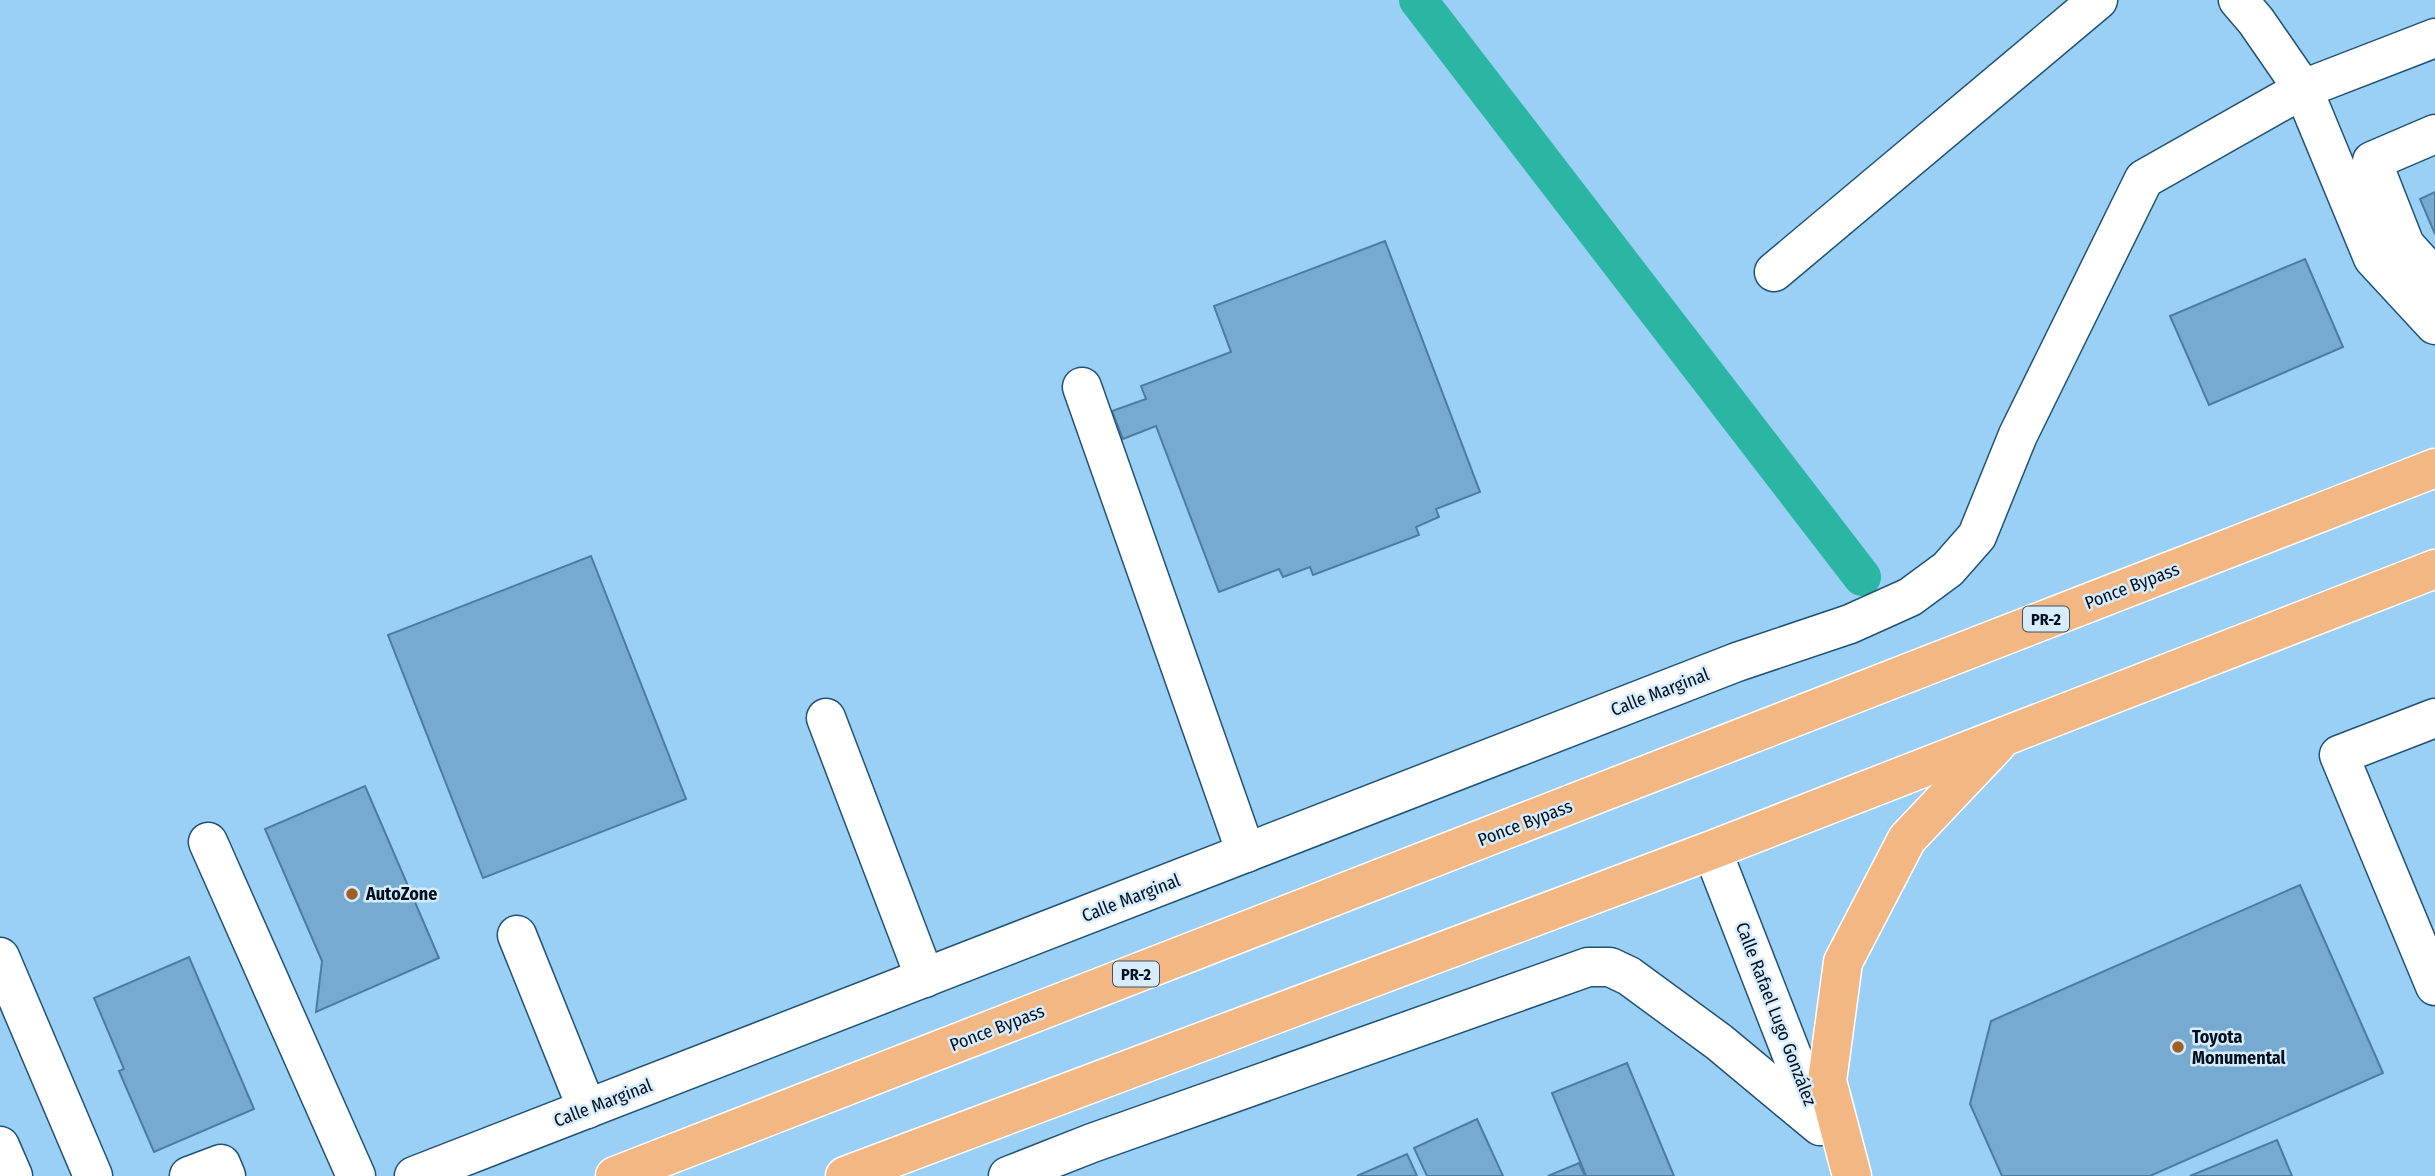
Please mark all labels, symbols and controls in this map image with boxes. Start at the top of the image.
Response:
street label: Ponce Bypass [2082,558,2183,614]
road number: PR-2 [2023,606,2069,632]
street label: Calle Marginal [1608,663,1713,721]
street label: Ponce Bypass [1475,795,1576,851]
street label: Calle Marginal [1079,869,1184,927]
place label: AutoZone [365,883,437,905]
marker: AutoZone [344,886,360,902]
street label: Calle Rafael Lugo González [1731,919,1821,1109]
road number: PR-2 [1113,962,1159,986]
street label: Ponce Bypass [947,1000,1048,1056]
place label: Toyota Monumental [2192,1026,2286,1069]
marker: Toyota Monumental [2170,1039,2186,1055]
street label: Calle Marginal [551,1074,656,1132]

